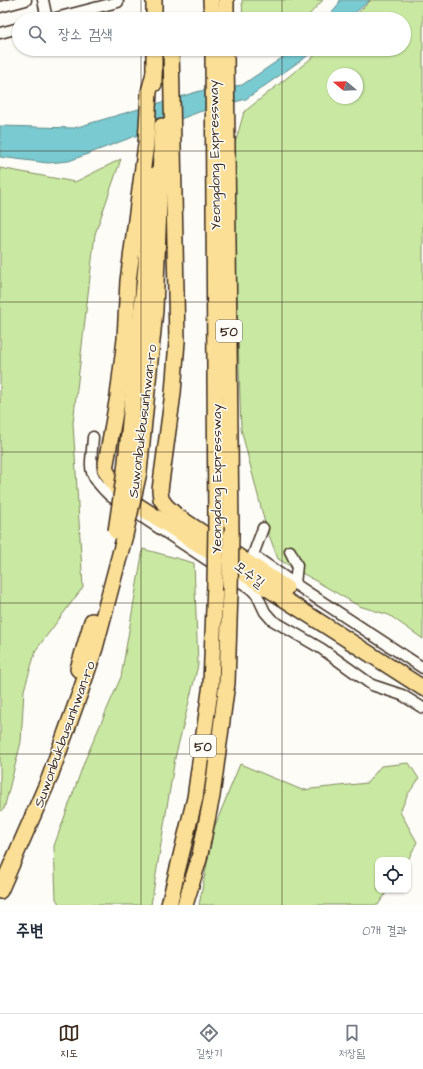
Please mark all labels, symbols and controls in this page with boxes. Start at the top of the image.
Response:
search box [12,12,411,56]
icon: search [26,23,48,45]
text: 장소 검색 [58,24,112,45]
north arrow [327,68,363,104]
street label: Yeongdong Expressway [204,79,226,230]
road number: 50 [216,320,242,342]
street label: Suwonbukbusunhwan-ro [124,343,162,499]
street label: Yeongdong Expressway [207,404,227,554]
street label: 모수길 [230,557,269,594]
street label: Suwonbukbusunhwan-ro [29,658,101,810]
road number: 50 [190,735,216,757]
map controls [375,857,411,893]
button: locate [375,857,411,893]
text: 주변 [16,919,43,943]
text: 0개 결과 [362,922,407,940]
tab: 지도 [58,1022,80,1061]
tab: 길찾기 [196,1022,222,1061]
tab: 저장됨 [338,1022,365,1061]

